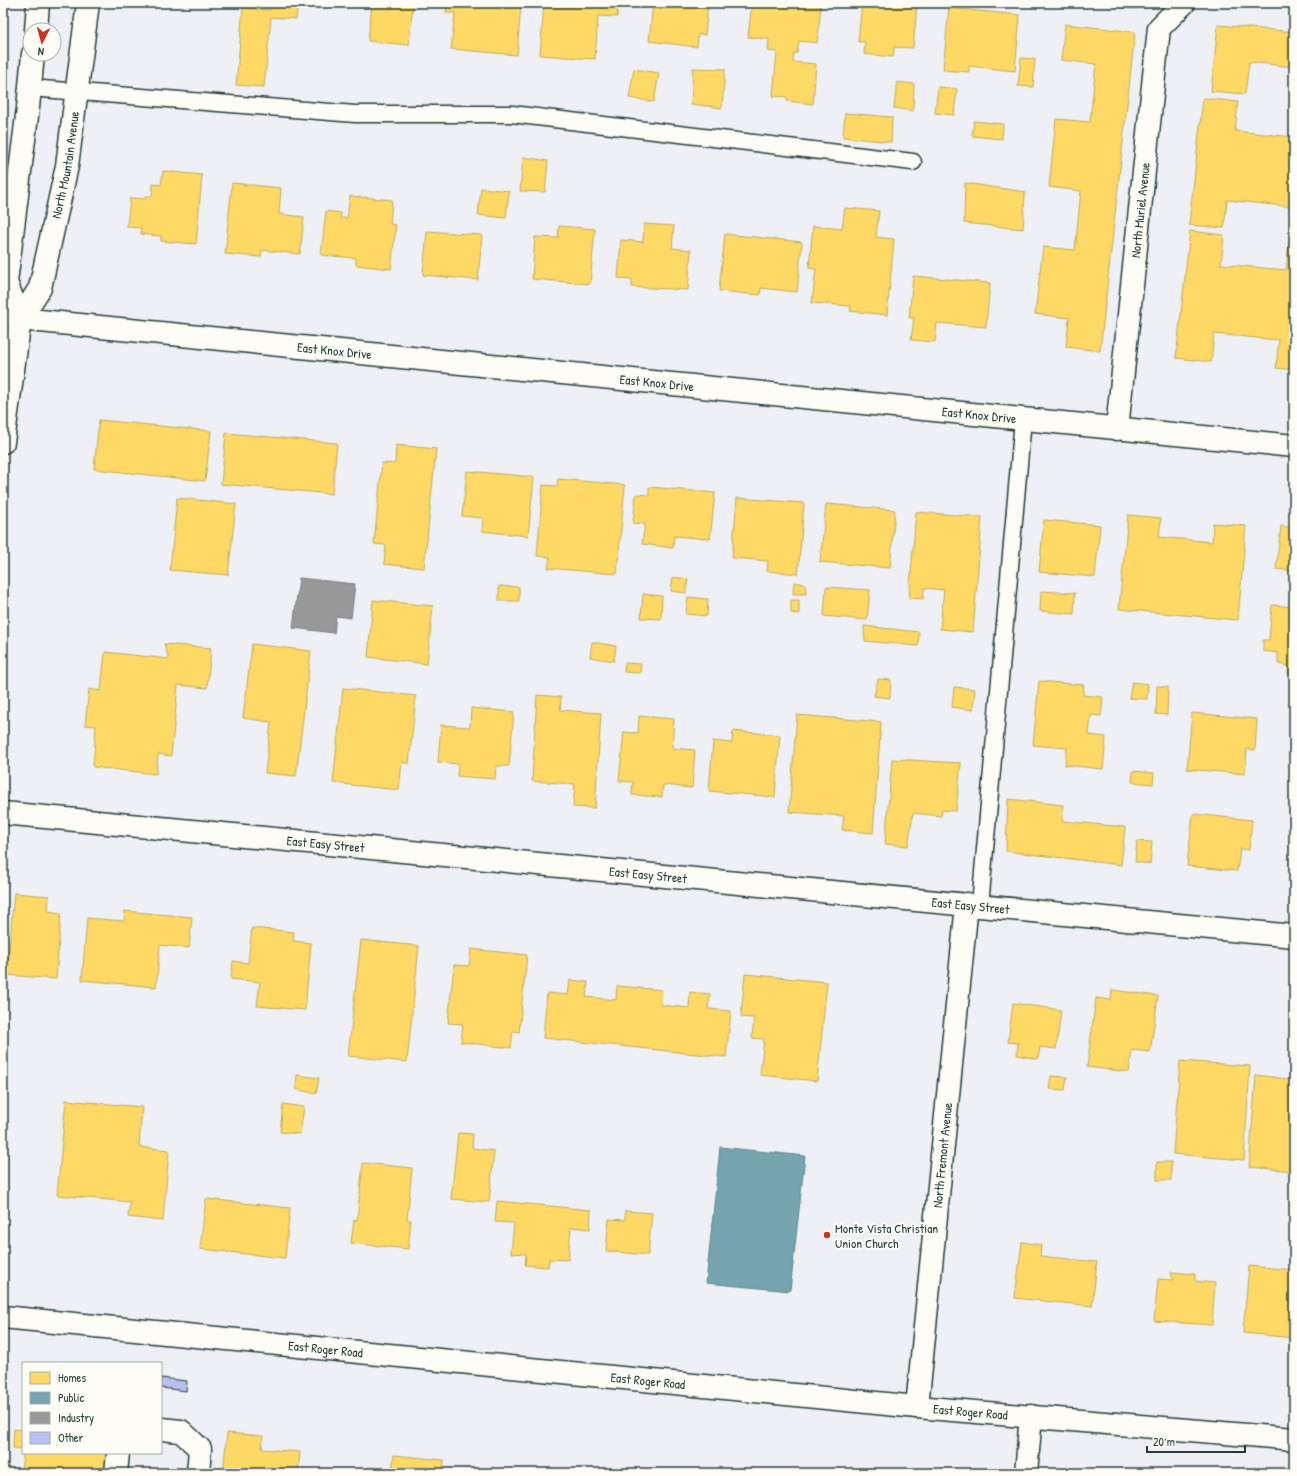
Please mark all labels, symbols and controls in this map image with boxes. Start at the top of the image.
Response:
north arrow [22,22,62,62]
text: N [37,45,45,59]
street label: North Mountain Avenue [47,110,83,220]
street label: North Muriel Avenue [1126,162,1154,259]
street label: East Knox Drive [296,338,372,363]
street label: East Knox Drive [619,370,695,395]
street label: East Knox Drive [941,402,1017,427]
street label: East Easy Street [286,831,366,856]
street label: East Easy Street [608,862,688,887]
street label: East Easy Street [931,893,1011,918]
street label: North Fremont Avenue [928,1102,956,1209]
place label: Monte Vista Christian Union Church [835,1219,938,1252]
marker: Monte Vista Christian Union Church [822,1230,832,1240]
street label: East Roger Road [287,1336,364,1361]
legend [22,1362,162,1454]
street label: East Roger Road [610,1368,686,1393]
text: Homes [58,1369,86,1386]
text: Public [58,1389,84,1406]
street label: East Roger Road [932,1399,1008,1424]
text: Industry [58,1409,94,1426]
scale bar [1147,1428,1245,1454]
text: Other [58,1429,84,1446]
text: 20 m [1153,1433,1175,1450]

